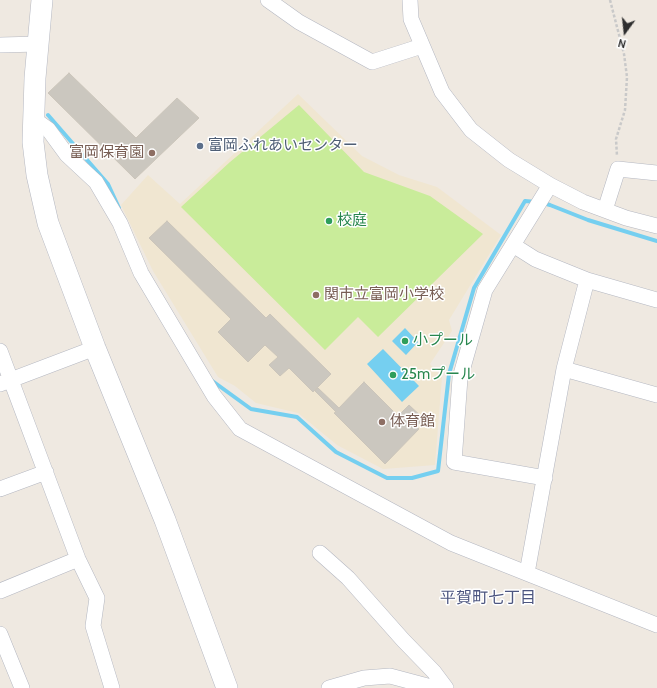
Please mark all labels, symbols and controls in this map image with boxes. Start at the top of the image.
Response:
north arrow [605,12,645,52]
text: N [616,36,627,51]
place label: 富岡ふれあいセンター [208,137,358,155]
marker: 富岡ふれあいセンター [195,141,205,151]
place label: 富岡保育園 [69,144,144,162]
marker: 富岡保育園 [147,148,157,158]
place label: 校庭 [337,212,367,230]
marker: 校庭 [324,216,334,226]
place label: 関市立富岡小学校 [324,286,444,304]
marker: 関市立富岡小学校 [311,290,321,300]
place label: 小プール [413,332,473,350]
marker: 小プール [400,336,410,346]
place label: 25mプール [401,366,475,384]
marker: 25mプール [388,370,398,380]
place label: 体育館 [390,413,435,431]
marker: 体育館 [377,417,387,427]
district label: 平賀町七丁目 [440,588,536,608]

